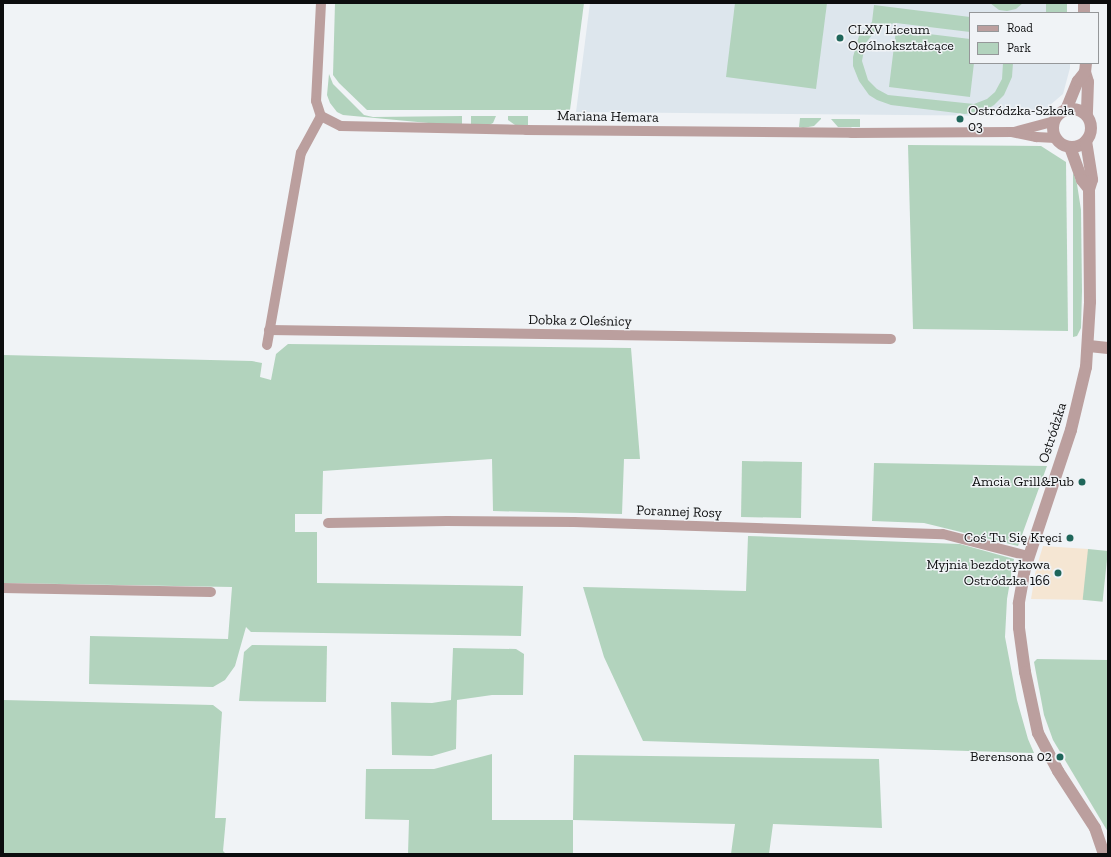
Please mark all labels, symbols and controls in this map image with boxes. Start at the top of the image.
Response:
legend [969,12,1099,64]
text: Road [1007,21,1033,35]
place label: CLXV Liceum Ogólnokształcące [848,22,954,54]
marker: CLXV Liceum Ogólnokształcące [835,33,845,43]
text: Park [1007,41,1031,55]
place label: Ostródzka-Szkoła 03 [968,103,1074,136]
street label: Mariana Hemara [557,108,659,126]
marker: Ostródzka-Szkoła 03 [955,114,965,124]
street label: Dobka z Oleśnicy [528,312,632,330]
street label: Ostródzka [1035,401,1071,465]
place label: Amcia Grill&Pub [972,474,1074,490]
marker: Amcia Grill&Pub [1077,477,1087,487]
street label: Porannej Rosy [636,502,722,522]
place label: Coś Tu Się Kręci [964,530,1062,546]
marker: Coś Tu Się Kręci [1065,533,1075,543]
place label: Myjnia bezdotykowa Ostródzka 166 [926,557,1050,590]
marker: Myjnia bezdotykowa Ostródzka 166 [1053,568,1063,578]
place label: Berensona 02 [970,749,1052,765]
marker: Berensona 02 [1055,752,1065,762]

